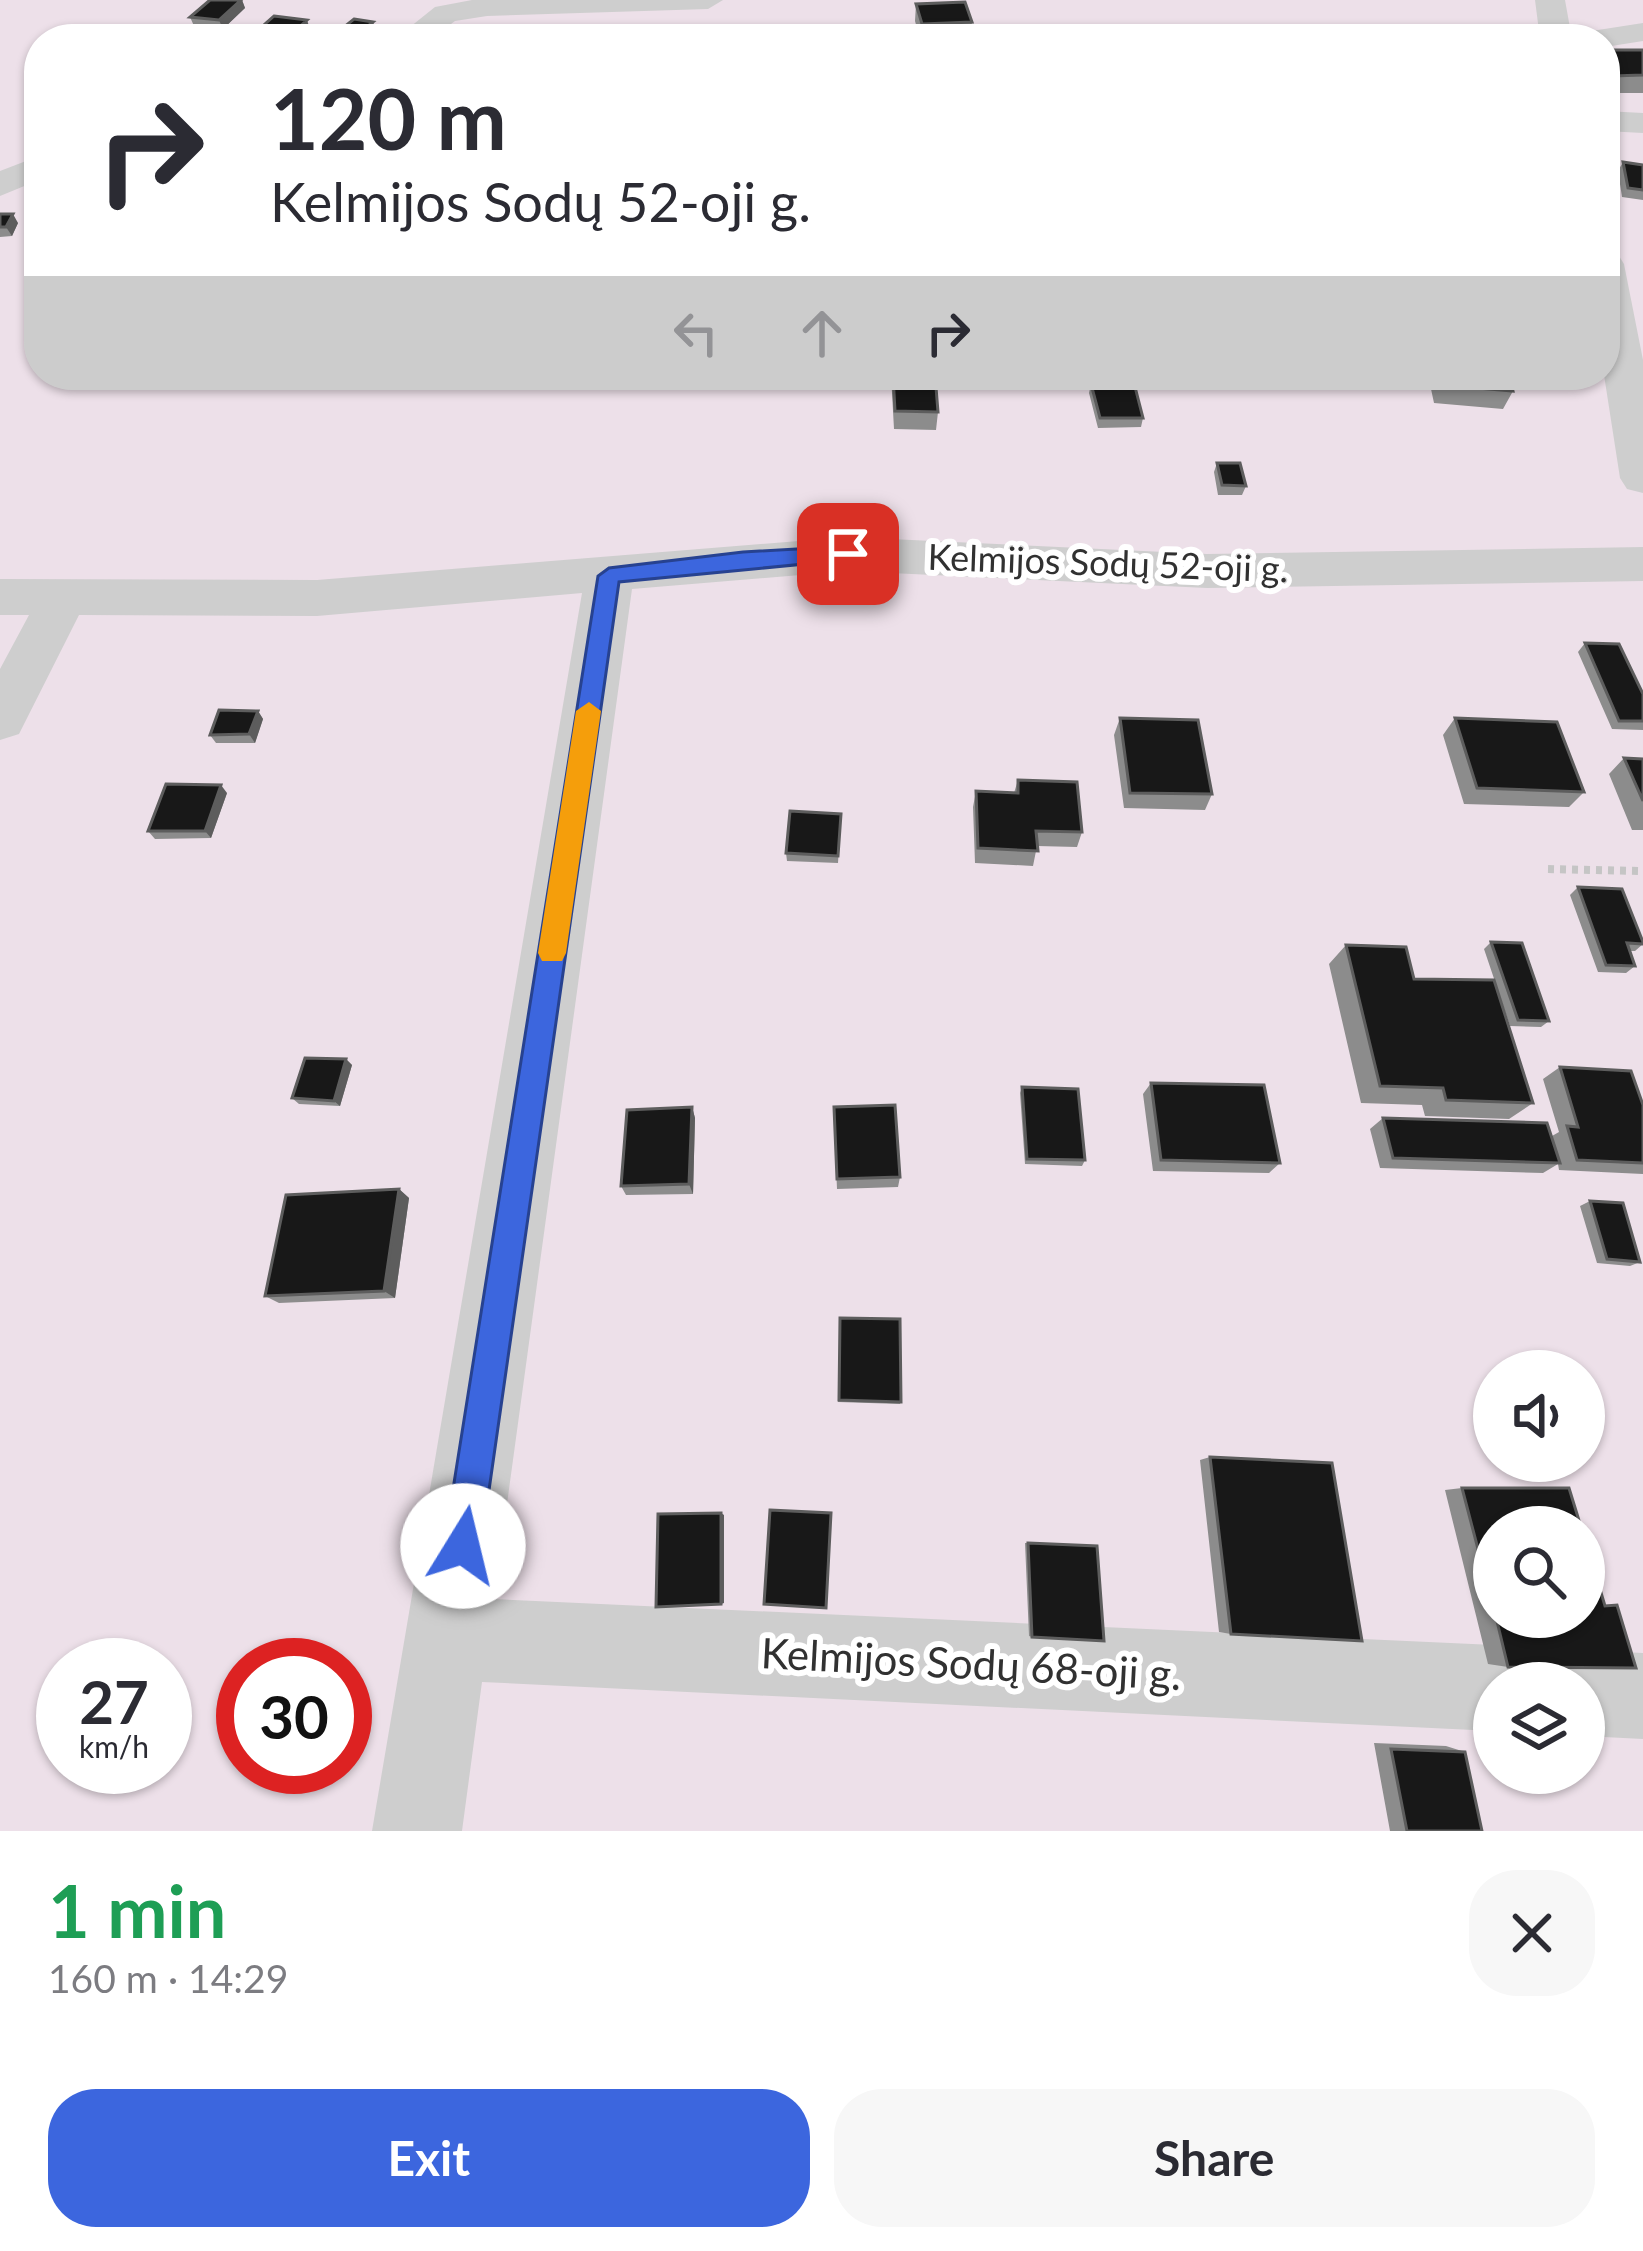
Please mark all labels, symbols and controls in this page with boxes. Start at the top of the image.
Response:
text: 120 m [270,67,507,168]
icon: right [72,72,228,228]
text: Kelmijos Sodų 52-oji g. [270,169,811,234]
icon: left [663,300,729,366]
icon: ahead [789,300,855,366]
icon: right [915,300,981,366]
pin [797,503,899,605]
icon: arrive [815,521,881,587]
street label: Kelmijos Sodų 52-oji g. [927,534,1289,590]
map controls [1473,1350,1605,1794]
button: sound [1473,1350,1605,1482]
position arrow [400,1483,526,1609]
button: search [1473,1506,1605,1638]
street label: Kelmijos Sodų 68-oji g. [760,1627,1182,1699]
speed limit sign: 30 [216,1638,372,1794]
button: layers [1473,1662,1605,1794]
text: 27 [79,1665,149,1737]
text: km/h [79,1728,149,1764]
text: 1 min [48,1867,226,1953]
button: close [1469,1870,1595,1996]
text: 160 m · 14:29 [48,1955,288,2001]
button: Exit [48,2089,810,2227]
button: Share [834,2089,1595,2227]

